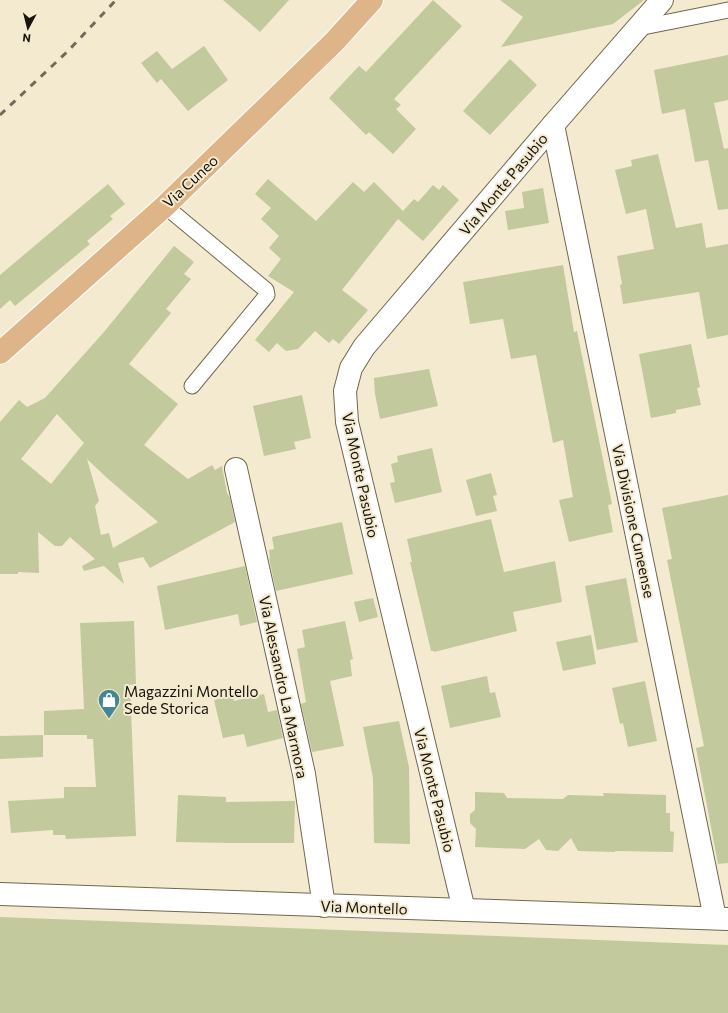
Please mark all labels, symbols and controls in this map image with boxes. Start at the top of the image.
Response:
north arrow [8,8,48,48]
text: N [22,31,32,45]
street label: Via Monte Pasubio [455,129,551,239]
street label: Via Cuneo [159,151,221,211]
street label: Via Monte Pasubio [339,411,383,539]
street label: Via Divisione Cuneense [609,442,659,600]
street label: Via Alessandro La Marmora [256,594,312,780]
place label: Magazzini Montello Sede Storica [124,682,258,717]
shop icon: Magazzini Montello Sede Storica [96,687,122,720]
street label: Via Monte Pasubio [411,726,459,854]
street label: Via Montello [320,896,408,918]

